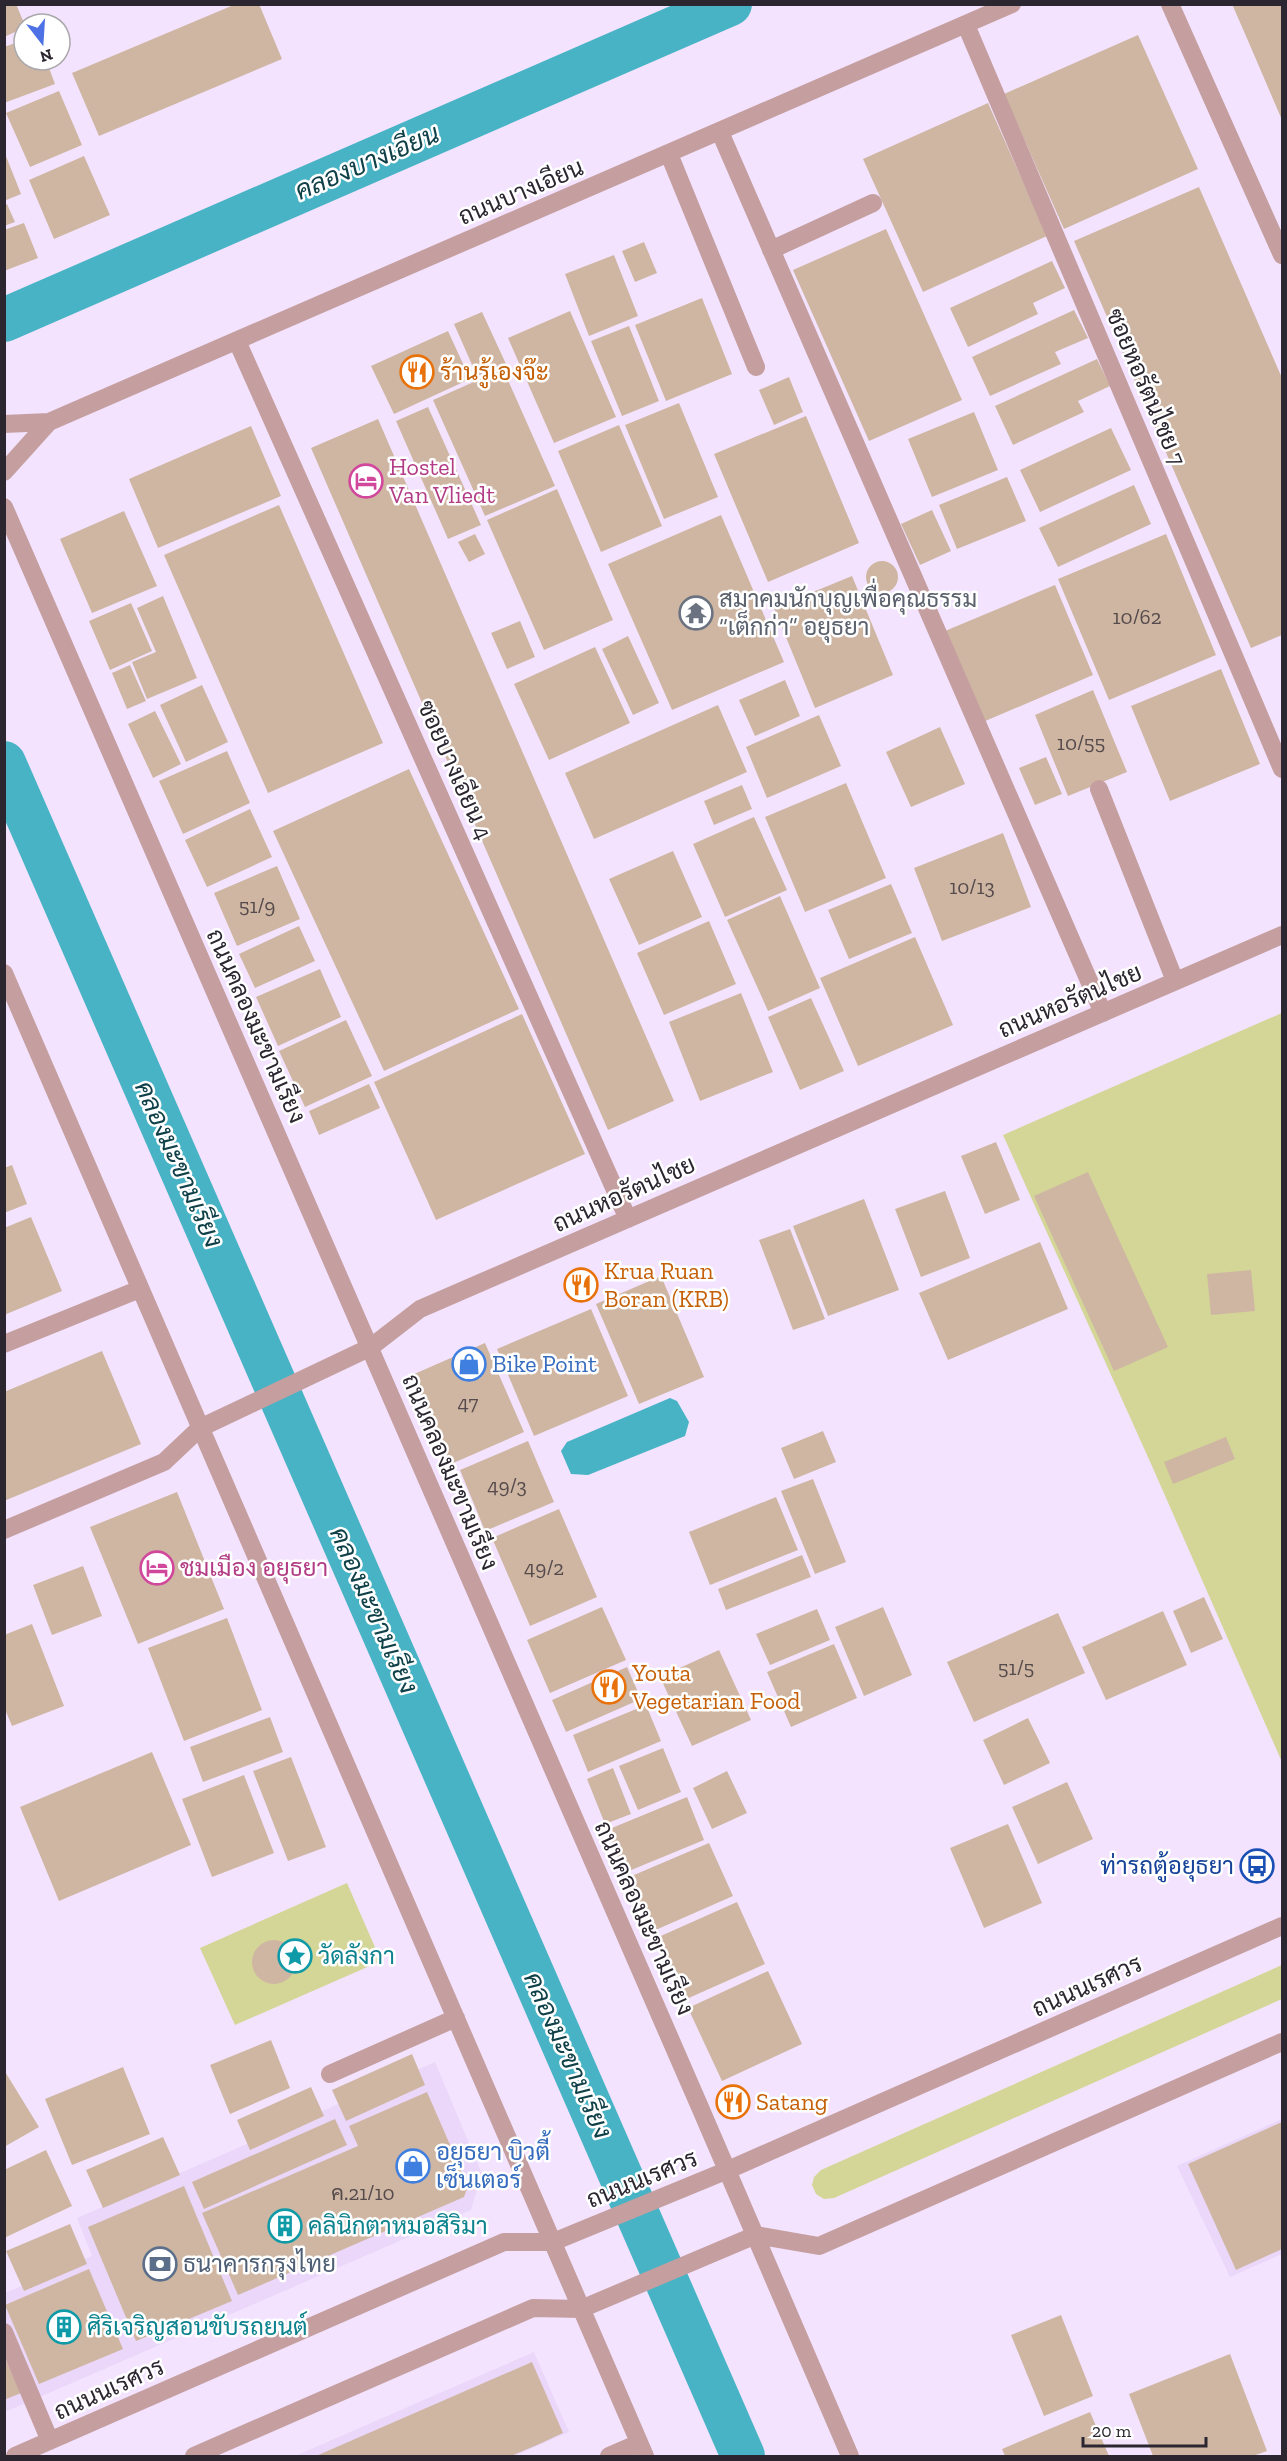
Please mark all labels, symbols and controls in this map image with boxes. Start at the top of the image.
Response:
north arrow [12,12,72,72]
text: N [38,45,55,67]
water label: คลองบางเอียน [290,117,444,207]
street label: ถนนบางเอียน [454,152,588,231]
street label: ซอยหอรัตนไชย 7 [1100,304,1194,470]
restaurant icon: ร้านรู้เองจ๊ะ [399,354,435,390]
place label: ร้านรู้เองจ๊ะ [440,357,549,389]
place label: Hostel Van Vliedt [388,452,495,509]
hotel icon: Hostel Van Vliedt [348,463,384,499]
place label: สมาคมนักบุญเพื่อคุณธรรม “เต็กก่า” อยุธยา [719,578,977,643]
temple icon: สมาคมนักบุญเพื่อคุณธรรม “เต็กก่า” อยุธยา [678,595,714,631]
house number: 10/62 [1112,604,1162,629]
street label: ซอยบางเอียน 4 [412,696,499,844]
house number: 10/55 [1057,730,1105,755]
house number: 10/13 [949,874,995,899]
house number: 51/9 [239,893,275,918]
street label: ถนนคลองมะขามเรียง [201,924,312,1128]
street label: ถนนหอรัตนไชย [993,956,1146,1044]
water label: คลองมะขามเรียง [128,1076,230,1252]
street label: ถนนหอรัตนไชย [548,1148,700,1238]
place label: Krua Ruan Boran (KRB) [604,1256,729,1313]
restaurant icon: Krua Ruan Boran (KRB) [563,1267,599,1303]
shop icon: Bike Point [451,1346,487,1382]
place label: Bike Point [492,1349,597,1378]
street label: ถนนคลองมะขามเรียง [396,1370,505,1574]
house number: 47 [458,1390,479,1415]
house number: 49/3 [487,1473,527,1498]
water label: คลองมะขามเรียง [323,1522,425,1698]
hotel icon: ชมเมือง อยุธยา [139,1550,175,1586]
place label: ชมเมือง อยุธยา [180,1553,328,1584]
house number: 49/2 [524,1555,564,1580]
house number: 51/5 [998,1655,1034,1680]
place label: Youta Vegetarian Food [631,1658,800,1715]
restaurant icon: Youta Vegetarian Food [591,1669,627,1705]
street label: ถนนคลองมะขามเรียง [589,1816,700,2020]
bus stop icon: ท่ารถตู้อยุธยา [1239,1848,1275,1884]
place label: ท่ารถตู้อยุธยา [1100,1851,1234,1883]
place icon: วัดลังกา [277,1938,313,1974]
place label: วัดลังกา [318,1941,395,1970]
street label: ถนนนเรศวร [1027,1948,1146,2023]
water label: คลองมะขามเรียง [517,1967,619,2143]
restaurant icon: Satang [715,2084,751,2120]
place label: Satang [756,2087,828,2116]
place label: อยุธยา บิวตี้ เซ็นเตอร์ [436,2130,552,2194]
street label: ถนนนเรศวร [582,2143,702,2214]
shop icon: อยุธยา บิวตี้ เซ็นเตอร์ [395,2148,431,2184]
house number: ค.21/10 [331,2180,395,2205]
building icon: คลินิกตาหมอสิริมา [267,2208,303,2244]
place label: คลินิกตาหมอสิริมา [308,2211,488,2240]
bank icon: ธนาคารกรุงไทย [142,2246,178,2282]
place label: ธนาคารกรุงไทย [183,2248,336,2280]
building icon: ศิริเจริญสอนขับรถยนต์ [46,2309,82,2345]
place label: ศิริเจริญสอนขับรถยนต์ [87,2311,308,2341]
street label: ถนนนเรศวร [49,2351,168,2426]
scale bar [1083,2410,1206,2448]
text: 20 m [1092,2420,1132,2442]

